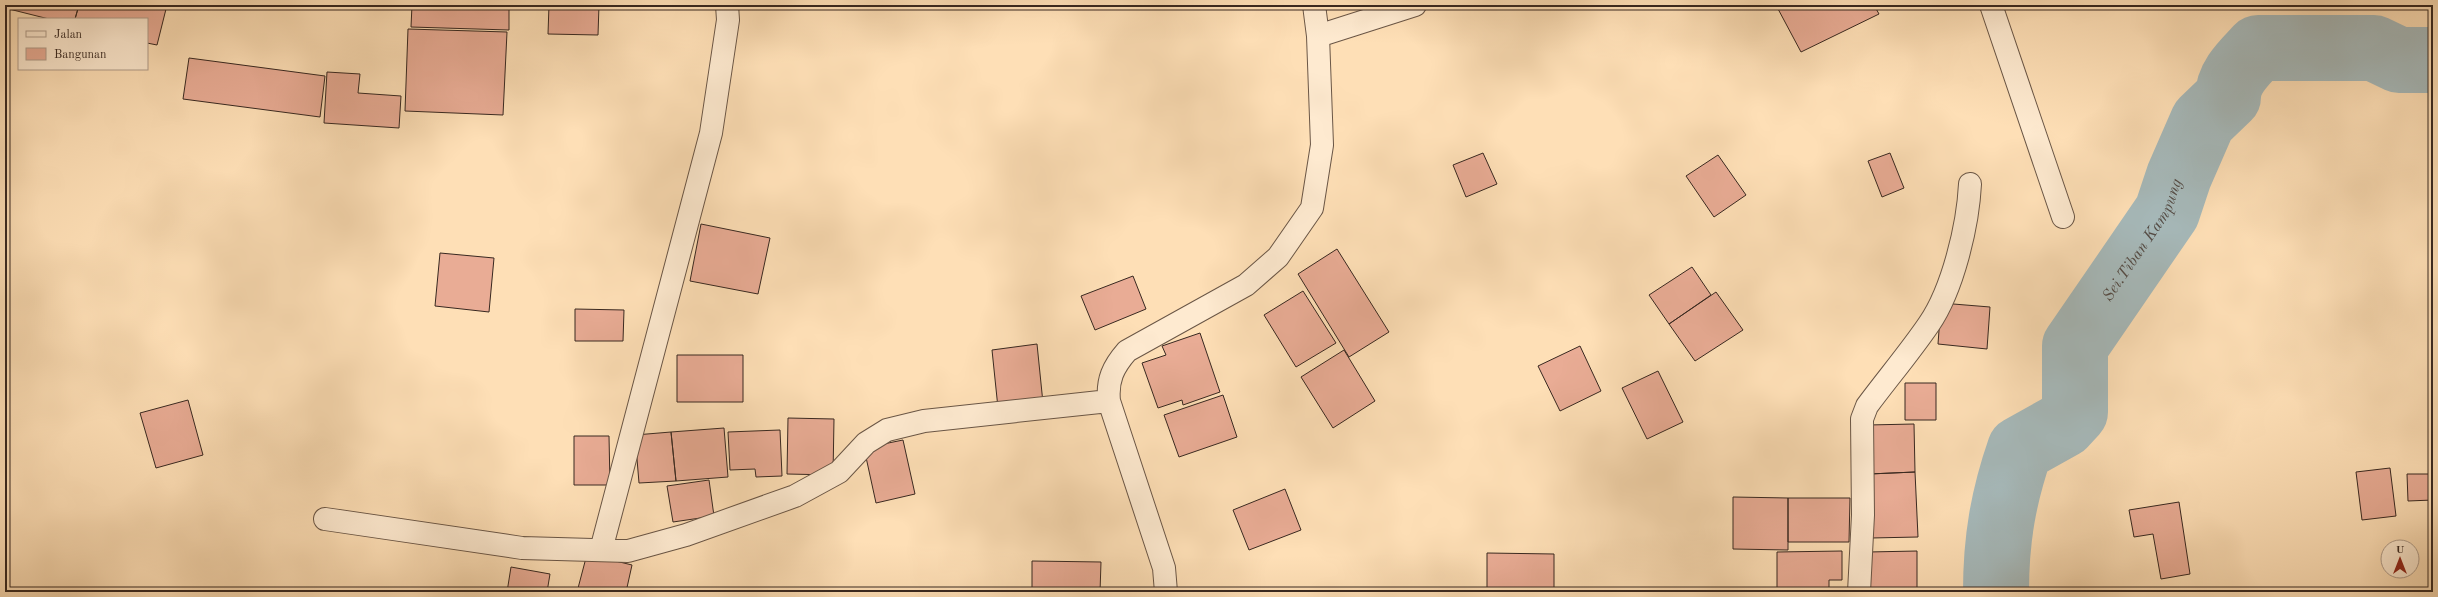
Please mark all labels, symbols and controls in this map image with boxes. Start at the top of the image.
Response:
legend [18,18,148,70]
text: Jalan [54,29,83,41]
text: Bangunan [54,49,107,61]
water label: Sei.Tiban Kampung [2100,177,2186,304]
north arrow [2380,539,2420,579]
text: U [2396,545,2405,556]

